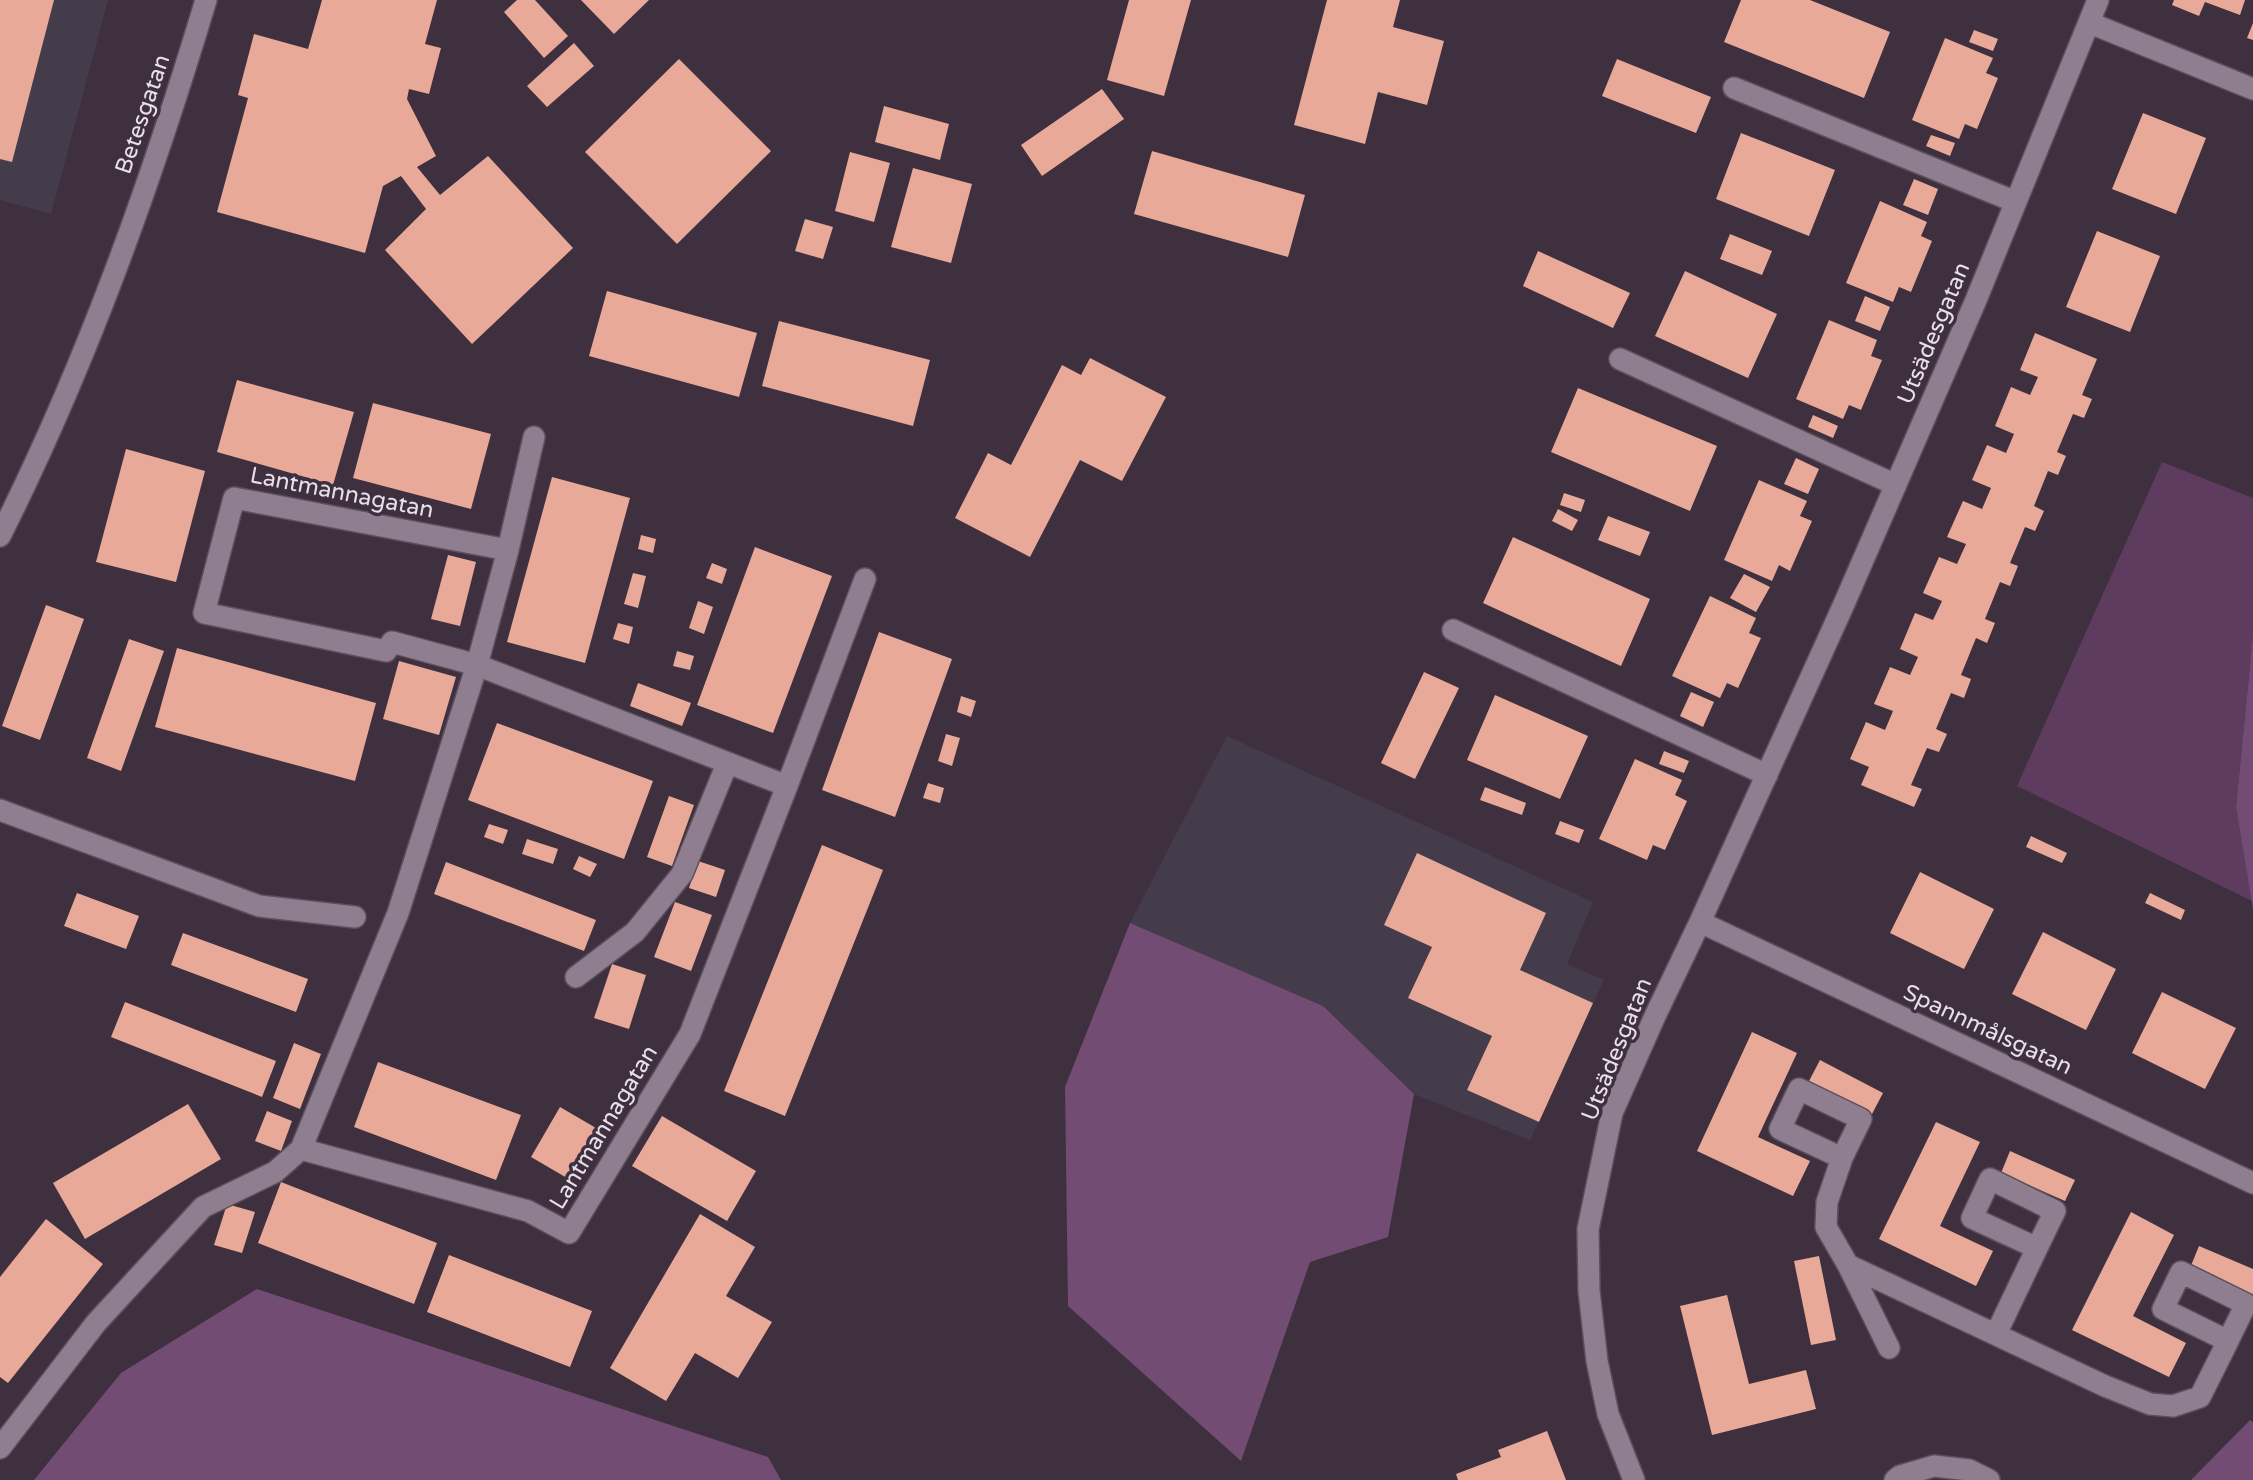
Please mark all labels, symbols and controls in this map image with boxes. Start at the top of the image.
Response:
street label: Betesgatan [109,51,176,178]
street label: Utsädesgatan [1891,258,1976,409]
street label: Lantmannagatan [248,461,436,525]
street label: Utsädesgatan [1576,974,1658,1125]
street label: Spannmålsgatan [1899,979,2076,1081]
street label: Lantmannagatan [544,1040,664,1215]

